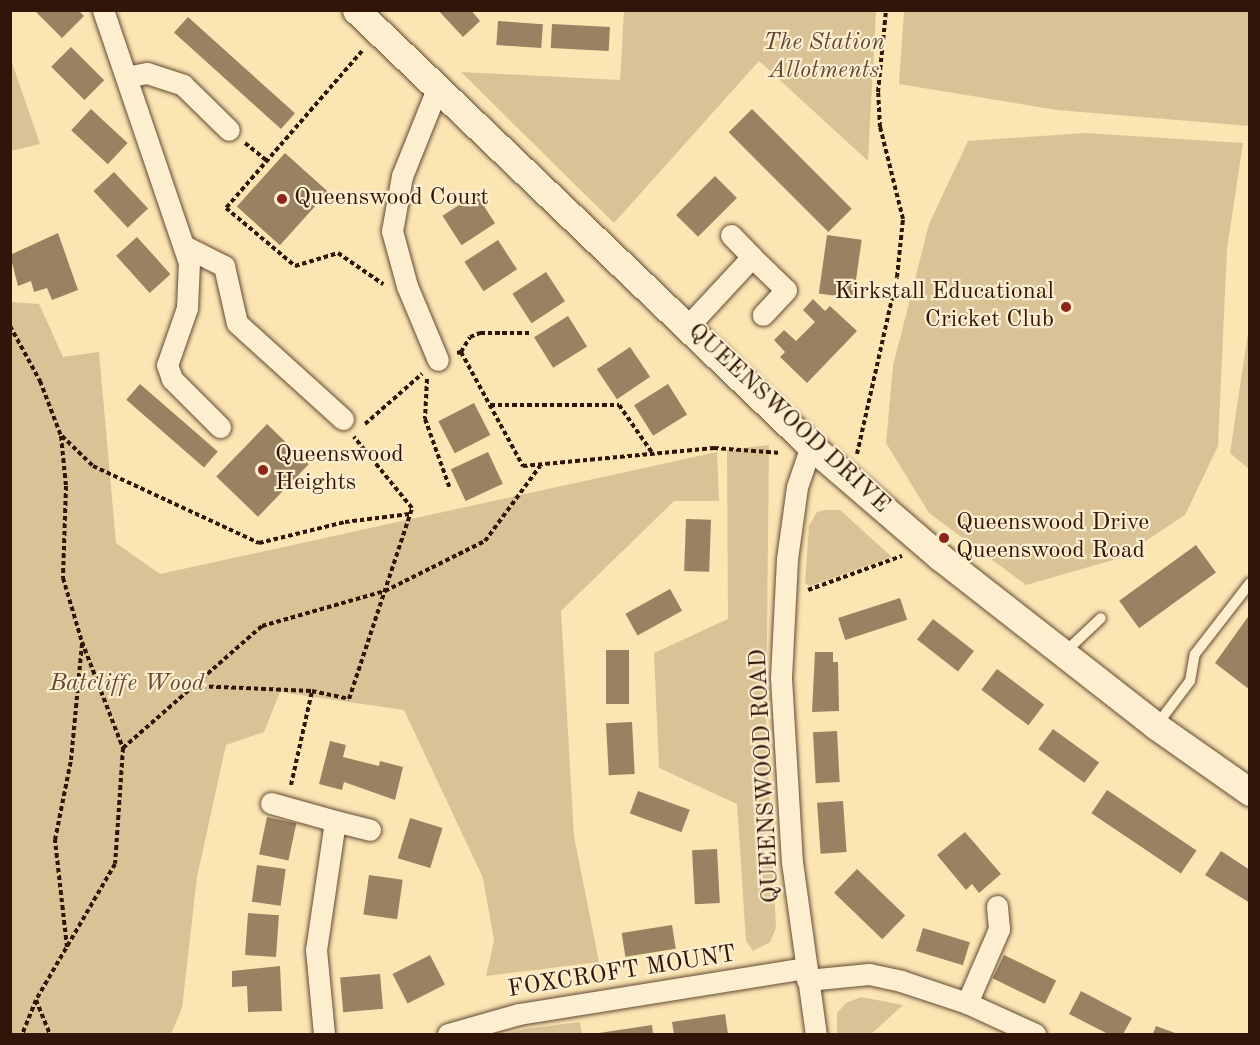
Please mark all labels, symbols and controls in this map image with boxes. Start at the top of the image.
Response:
park label: The Station Allotments [763,30,885,86]
place label: Queenswood Court [294,185,489,213]
marker: Queenswood Court [275,192,289,206]
place label: Kirkstall Educational Cricket Club [834,279,1054,335]
marker: Kirkstall Educational Cricket Club [1059,300,1073,314]
street label: QUEENSWOOD DRIVE [681,318,895,520]
place label: Queenswood Heights [275,442,404,498]
marker: Queenswood Heights [256,463,270,477]
place label: Queenswood Drive Queenswood Road [956,510,1149,566]
marker: Queenswood Drive Queenswood Road [937,531,951,545]
street label: QUEENSWOOD ROAD [745,648,787,904]
park label: Batcliffe Wood [50,671,204,699]
street label: FOXCROFT MOUNT [506,941,738,1005]

